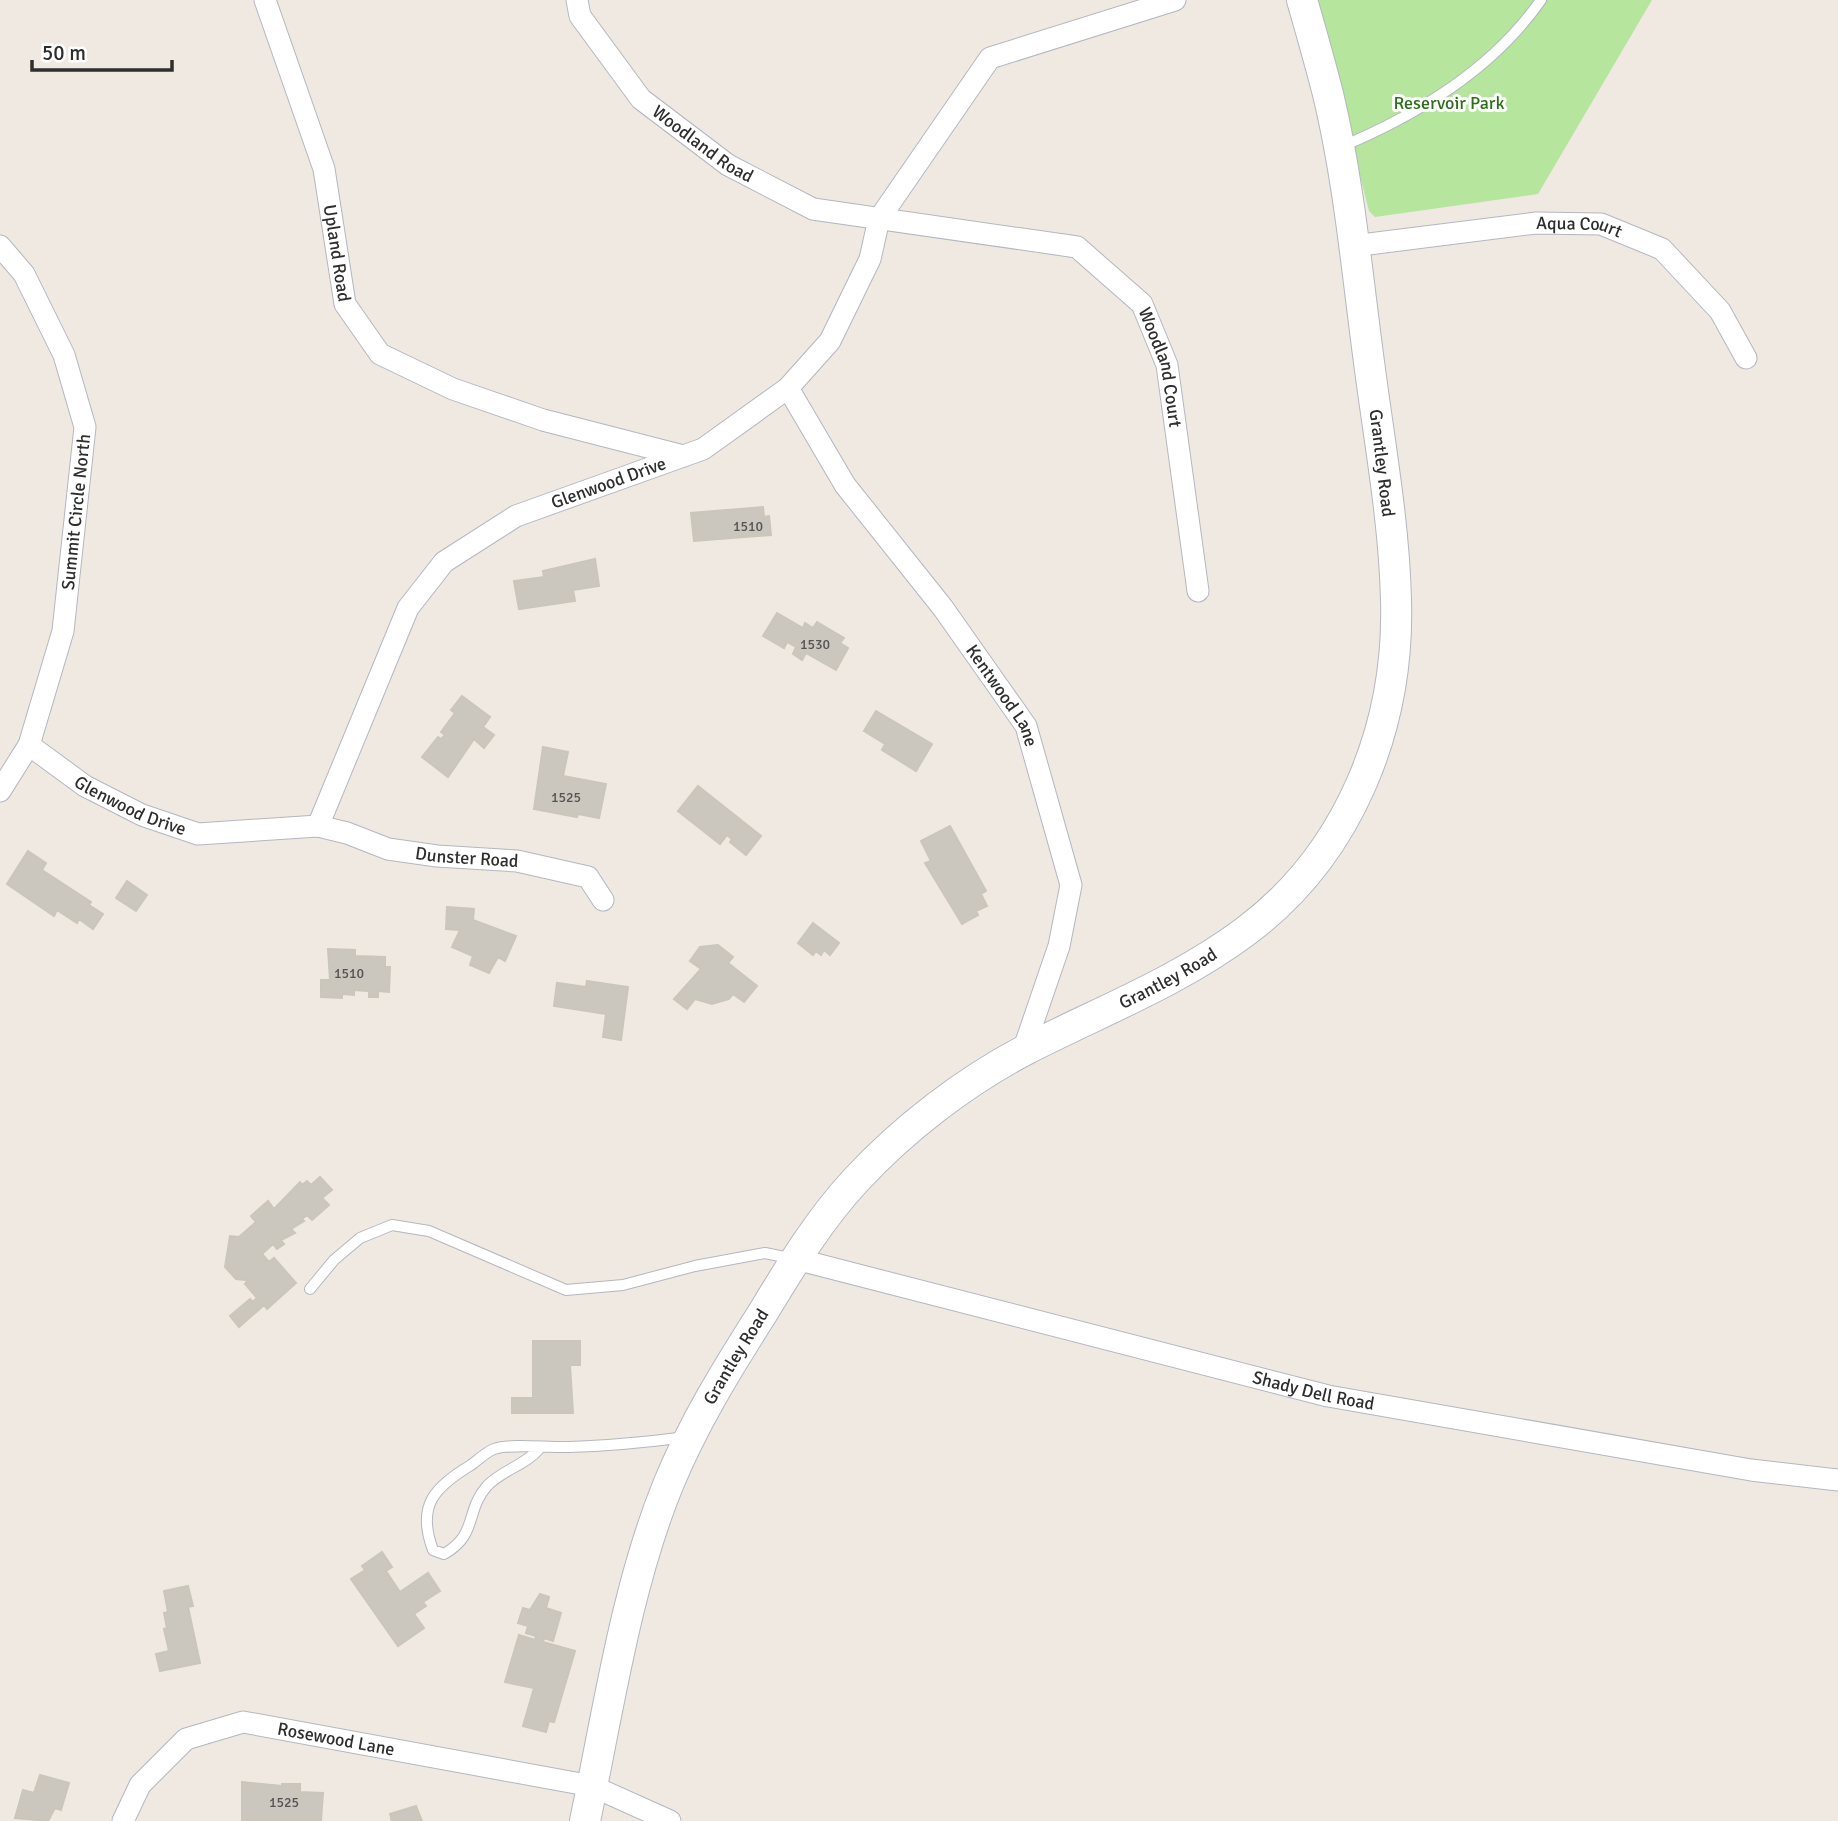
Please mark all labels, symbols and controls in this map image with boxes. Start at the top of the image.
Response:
scale bar [32,28,172,72]
text: 50 m [42,40,86,66]
park label: Reservoir Park [1394,92,1504,114]
street label: Woodland Road [648,101,757,187]
street label: Upland Road [319,203,355,303]
street label: Aqua Court [1536,212,1625,242]
street label: Woodland Court [1134,304,1186,429]
street label: Grantley Road [1364,408,1400,518]
street label: Summit Circle North [57,433,95,591]
street label: Glenwood Drive [548,452,669,514]
house number: 1510 [733,518,763,535]
house number: 1530 [800,636,830,653]
street label: Kentwood Lane [961,640,1042,749]
street label: Glenwood Drive [70,771,189,840]
house number: 1525 [551,789,581,806]
street label: Dunster Road [414,842,519,872]
street label: Grantley Road [1115,943,1221,1014]
house number: 1510 [334,965,364,982]
street label: Grantley Road [698,1305,773,1408]
street label: Shady Dell Road [1250,1366,1376,1415]
street label: Rosewood Lane [276,1718,397,1761]
house number: 1525 [269,1794,299,1811]

